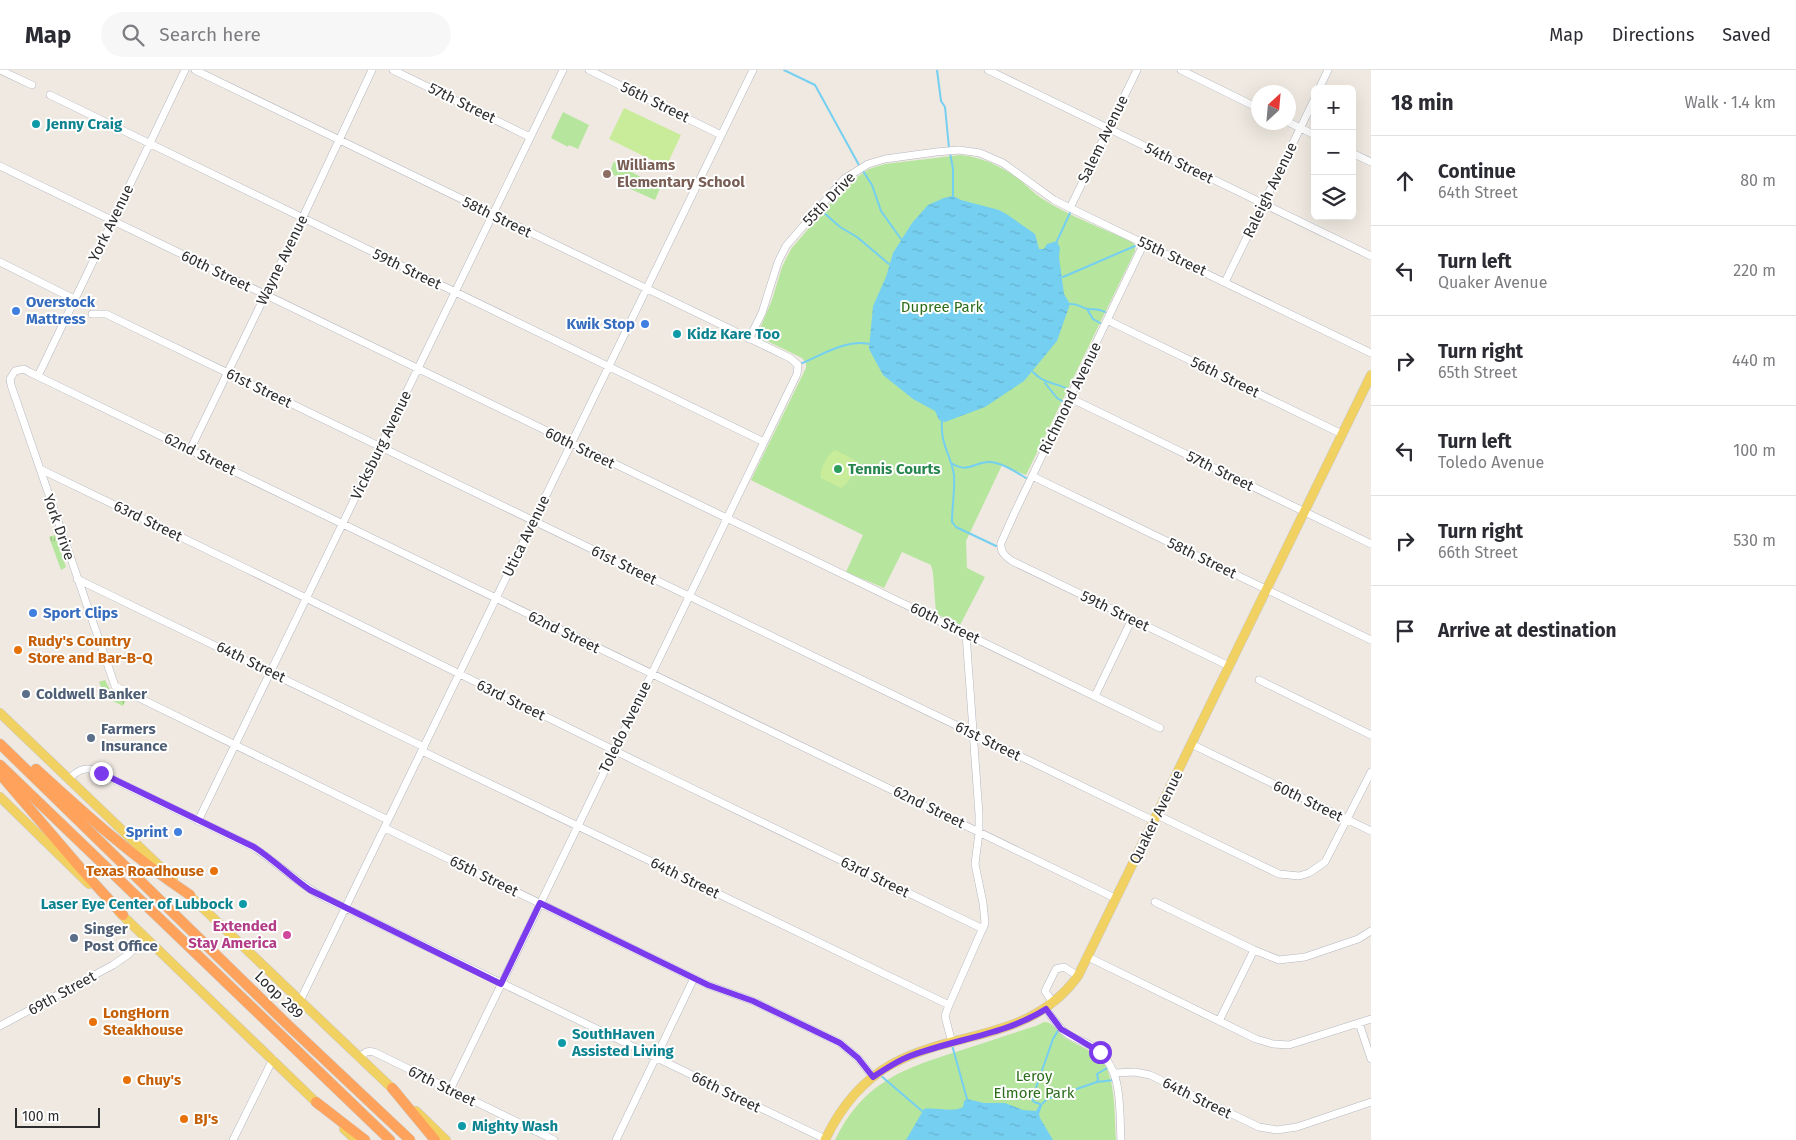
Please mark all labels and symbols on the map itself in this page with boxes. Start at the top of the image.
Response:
street label: 56th Street [618,78,693,127]
street label: 57th Street [425,79,499,127]
north arrow [1251,85,1296,130]
street label: Salem Avenue [1074,92,1132,186]
place label: Jenny Craig [45,115,123,133]
marker: Jenny Craig [30,118,42,130]
street label: 54th Street [1142,139,1217,188]
street label: Raleigh Avenue [1239,139,1301,241]
place label: Williams Elementary School [617,156,745,191]
marker: Williams Elementary School [601,168,613,180]
street label: 55th Drive [799,168,859,230]
street label: York Avenue [85,182,137,264]
street label: 58th Street [460,193,535,242]
street label: Wayne Avenue [252,212,312,308]
street label: 55th Street [1135,232,1210,280]
street label: 59th Street [370,245,445,294]
street label: 60th Street [178,246,254,296]
place label: Overstock Mattress [26,293,96,328]
park label: Dupree Park [901,298,984,316]
marker: Overstock Mattress [10,305,22,317]
place label: Kwik Stop [567,315,635,333]
marker: Kwik Stop [639,318,651,330]
place label: Kidz Kare Too [687,325,780,343]
marker: Kidz Kare Too [671,328,683,340]
street label: Richmond Avenue [1035,339,1105,457]
street label: 56th Street [1188,353,1263,402]
street label: 61st Street [223,364,295,412]
street label: Vicksburg Avenue [347,388,415,502]
street label: 60th Street [542,423,618,473]
street label: 62nd Street [161,429,239,479]
street label: 57th Street [1183,447,1257,495]
place label: Tennis Courts [848,460,941,478]
marker: Tennis Courts [832,463,844,475]
street label: York Drive [39,492,79,562]
street label: Utica Avenue [499,492,553,580]
street label: 63rd Street [111,497,186,546]
street label: 58th Street [1165,534,1240,583]
street label: 61st Street [588,541,660,589]
street label: 59th Street [1078,587,1153,636]
street label: 60th Street [907,598,983,648]
place label: Sport Clips [43,604,118,622]
marker: Sport Clips [27,607,39,619]
street label: 62nd Street [525,607,603,657]
place label: Rudy's Country Store and Bar-B-Q [28,632,153,667]
street label: 64th Street [213,638,289,687]
marker: Rudy's Country Store and Bar-B-Q [12,644,24,656]
street label: 63rd Street [474,676,549,725]
street label: Toledo Avenue [595,678,655,776]
place label: Coldwell Banker [36,685,148,703]
marker: Coldwell Banker [20,688,32,700]
street label: 61st Street [952,717,1024,765]
place label: Farmers Insurance [101,720,167,755]
marker: Farmers Insurance [85,732,97,744]
route end [90,762,113,785]
street label: Quaker Avenue [1125,767,1187,867]
street label: 60th Street [1270,776,1346,826]
street label: 62nd Street [890,782,968,832]
place label: Sprint [126,823,168,841]
marker: Sprint [172,826,184,838]
street label: 65th Street [447,852,522,901]
street label: 63rd Street [838,853,913,902]
street label: 64th Street [647,854,723,903]
place label: Texas Roadhouse [86,862,204,880]
marker: Texas Roadhouse [208,865,220,877]
place label: Laser Eye Center of Lubbock [41,895,234,913]
marker: Laser Eye Center of Lubbock [237,898,249,910]
place label: Extended Stay America [188,917,277,952]
place label: Singer Post Office [84,920,158,955]
marker: Extended Stay America [281,929,293,941]
marker: Singer Post Office [68,932,80,944]
street label: 69th Street [25,967,99,1019]
street label: Loop 289 [251,967,307,1023]
place label: LongHorn Steakhouse [103,1004,183,1039]
marker: LongHorn Steakhouse [87,1016,99,1028]
place label: SouthHaven Assisted Living [571,1025,675,1060]
marker: SouthHaven Assisted Living [556,1037,568,1049]
route start [1089,1041,1112,1064]
street label: 67th Street [405,1062,479,1110]
street label: 66th Street [688,1067,764,1117]
park label: Leroy Elmore Park [994,1067,1075,1102]
place label: Chuy's [137,1071,181,1089]
marker: Chuy's [121,1074,133,1086]
street label: 64th Street [1159,1074,1235,1123]
scale bar [15,1105,100,1128]
place label: BJ's [194,1110,218,1128]
marker: BJ's [178,1113,190,1125]
place label: Mighty Wash [472,1117,558,1135]
marker: Mighty Wash [456,1120,468,1132]

